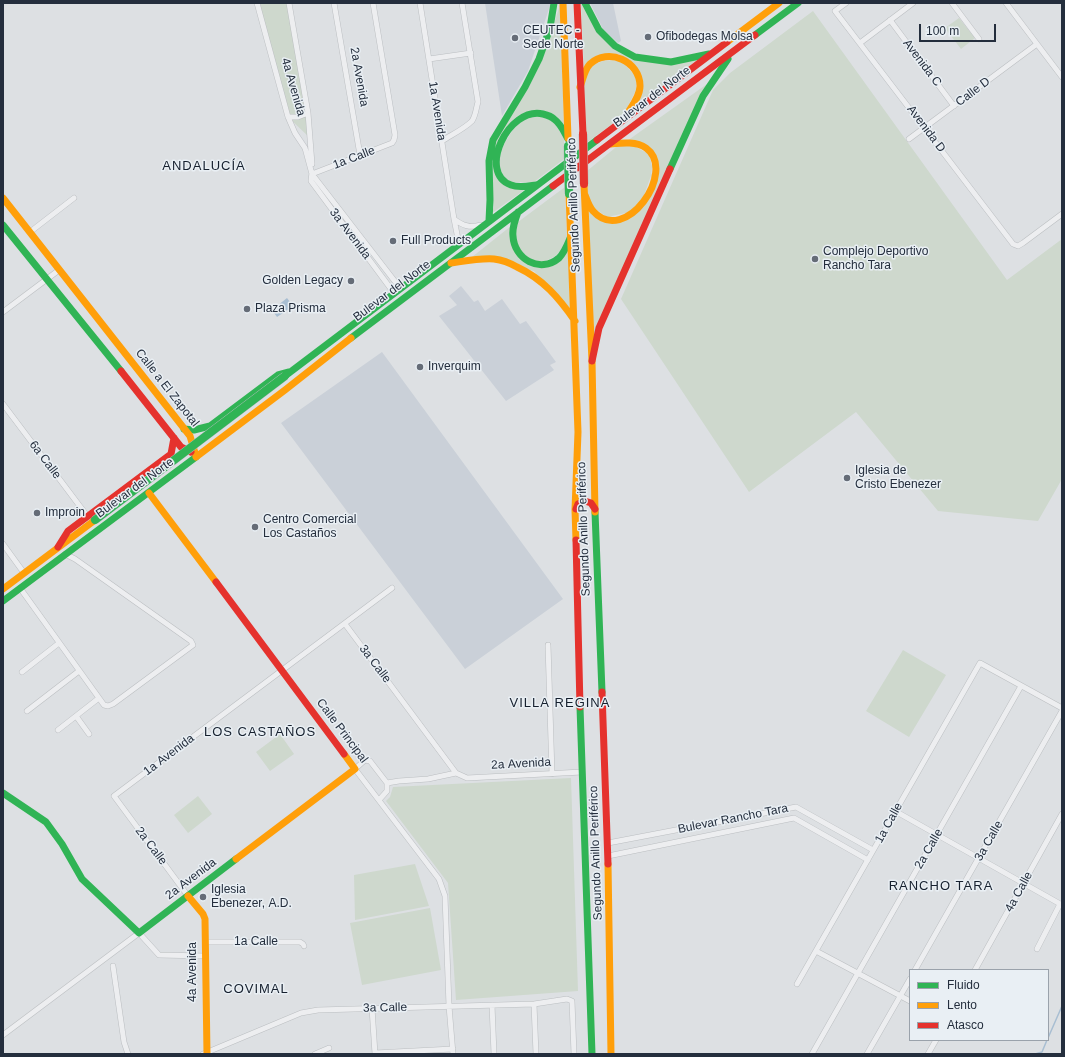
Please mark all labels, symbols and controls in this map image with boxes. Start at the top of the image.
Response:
scale bar [921,16,998,42]
place label: CEUTEC - Sede Norte [523,24,584,52]
text: 100 m [926,24,959,38]
place label: Ofibodegas Molsa [656,30,753,44]
marker: Ofibodegas Molsa [643,32,653,42]
marker: CEUTEC - Sede Norte [510,33,520,43]
street label: Avenida C [900,37,944,89]
street label: 2a Avenida [347,46,371,108]
street label: 4a Avenida [278,56,308,118]
street label: Bulevar del Norte [611,63,693,131]
street label: Calle D [953,74,993,110]
street label: 1a Avenida [425,80,449,142]
street label: Avenida D [904,103,948,155]
street label: Segundo Anillo Periférico [564,137,584,273]
street label: 1a Calle [331,143,377,173]
district label: ANDALUCÍA [162,158,246,174]
street label: 3a Avenida [326,206,374,262]
place label: Full Products [401,234,471,248]
marker: Full Products [388,236,398,246]
place label: Complejo Deportivo Rancho Tara [823,245,928,273]
marker: Complejo Deportivo Rancho Tara [810,254,820,264]
street label: Bulevar del Norte [351,257,433,325]
place label: Golden Legacy [262,274,343,288]
marker: Golden Legacy [346,276,356,286]
place label: Plaza Prisma [255,302,326,316]
marker: Plaza Prisma [242,304,252,314]
street label: Calle a El Zapotal [132,346,202,430]
place label: Inverquim [428,360,481,374]
marker: Inverquim [415,362,425,372]
street label: 6a Calle [26,438,64,482]
street label: Bulevar del Norte [93,455,177,521]
street label: Segundo Anillo Periférico [574,461,594,597]
place label: Iglesia de Cristo Ebenezer [855,464,941,492]
marker: Iglesia de Cristo Ebenezer [842,473,852,483]
place label: Improin [45,506,85,520]
marker: Improin [32,508,42,518]
place label: Centro Comercial Los Castaños [263,513,356,541]
marker: Centro Comercial Los Castaños [250,522,260,532]
street label: 3a Calle [356,642,394,686]
district label: VILLA REGINA [510,695,610,711]
street label: Calle Principal [313,696,371,766]
district label: LOS CASTAÑOS [204,724,316,740]
street label: 1a Avenida [141,731,197,779]
street label: 2a Avenida [491,755,551,773]
street label: Segundo Anillo Periférico [586,785,606,921]
street label: 1a Calle [872,800,906,846]
street label: Bulevar Rancho Tara [677,801,789,837]
street label: 3a Calle [972,818,1006,864]
street label: 2a Calle [132,824,170,868]
street label: 2a Calle [912,826,946,872]
street label: 2a Avenida [163,855,219,903]
street label: 4a Calle [1002,869,1036,915]
district label: RANCHO TARA [889,878,993,894]
place label: Iglesia Ebenezer, A.D. [211,883,292,911]
marker: Iglesia Ebenezer, A.D. [198,892,208,902]
street label: 1a Calle [234,935,278,949]
street label: 4a Avenida [186,942,200,1002]
legend [909,969,1049,1041]
text: Fluido [947,978,980,992]
district label: COVIMAL [223,981,289,997]
text: Lento [947,998,977,1012]
street label: 3a Calle [363,1000,407,1016]
text: Atasco [947,1018,984,1032]

